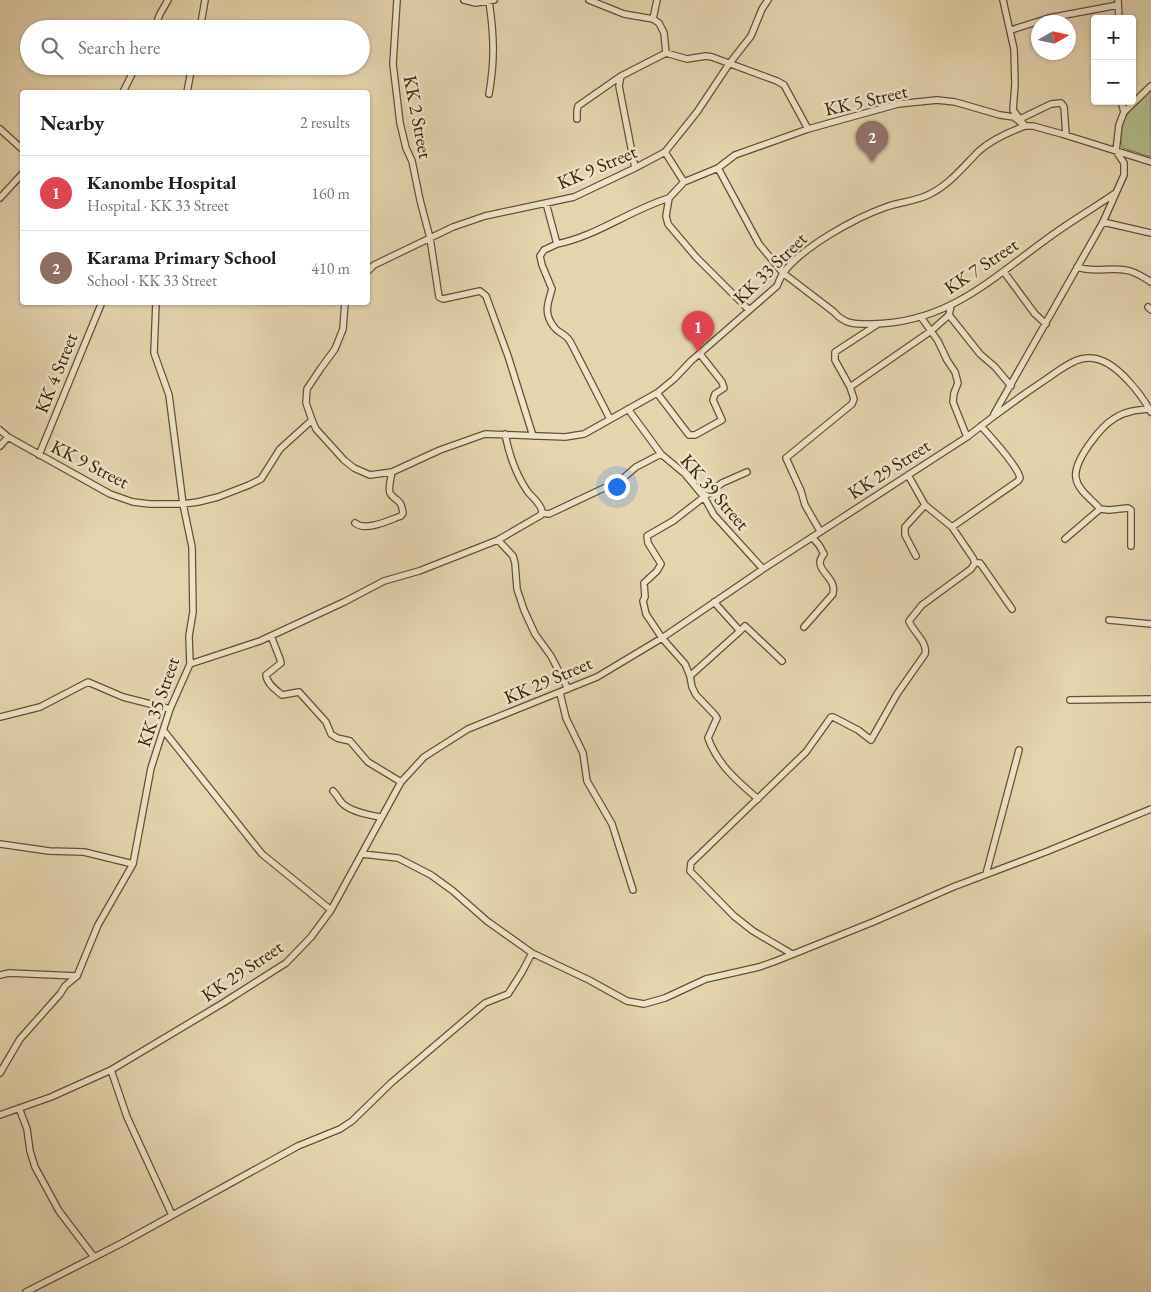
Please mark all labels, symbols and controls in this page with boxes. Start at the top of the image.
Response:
north arrow [1031,15,1076,60]
map controls [1091,15,1136,105]
button: + [1091,15,1136,60]
search box [20,20,370,75]
icon: search [38,34,66,62]
text: Search here [78,35,160,60]
button: − [1091,60,1136,105]
street label: KK 2 Street [398,73,438,161]
street label: KK 5 Street [822,78,910,122]
text: Nearby [40,109,104,136]
text: 2 results [300,112,350,133]
pin: 2 [856,121,888,162]
street label: KK 9 Street [553,139,641,195]
text: Kanombe Hospital [87,170,237,195]
text: 1 [52,183,60,204]
text: 160 m [311,183,350,204]
text: Hospital · KK 33 Street [87,195,229,216]
street label: KK 33 Street [728,227,812,309]
street label: KK 7 Street [939,232,1023,300]
text: Karama Primary School [87,245,276,270]
text: 2 [52,258,60,279]
text: 410 m [311,258,350,279]
text: School · KK 33 Street [87,270,217,291]
pin: 1 [682,311,714,352]
street label: KK 4 Street [29,329,83,417]
street label: KK 29 Street [843,433,935,505]
street label: KK 9 Street [47,434,133,494]
street label: KK 39 Street [675,449,755,535]
your location [604,474,630,500]
street label: KK 29 Street [500,650,596,710]
street label: KK 35 Street [131,654,185,750]
street label: KK 29 Street [196,934,288,1007]

